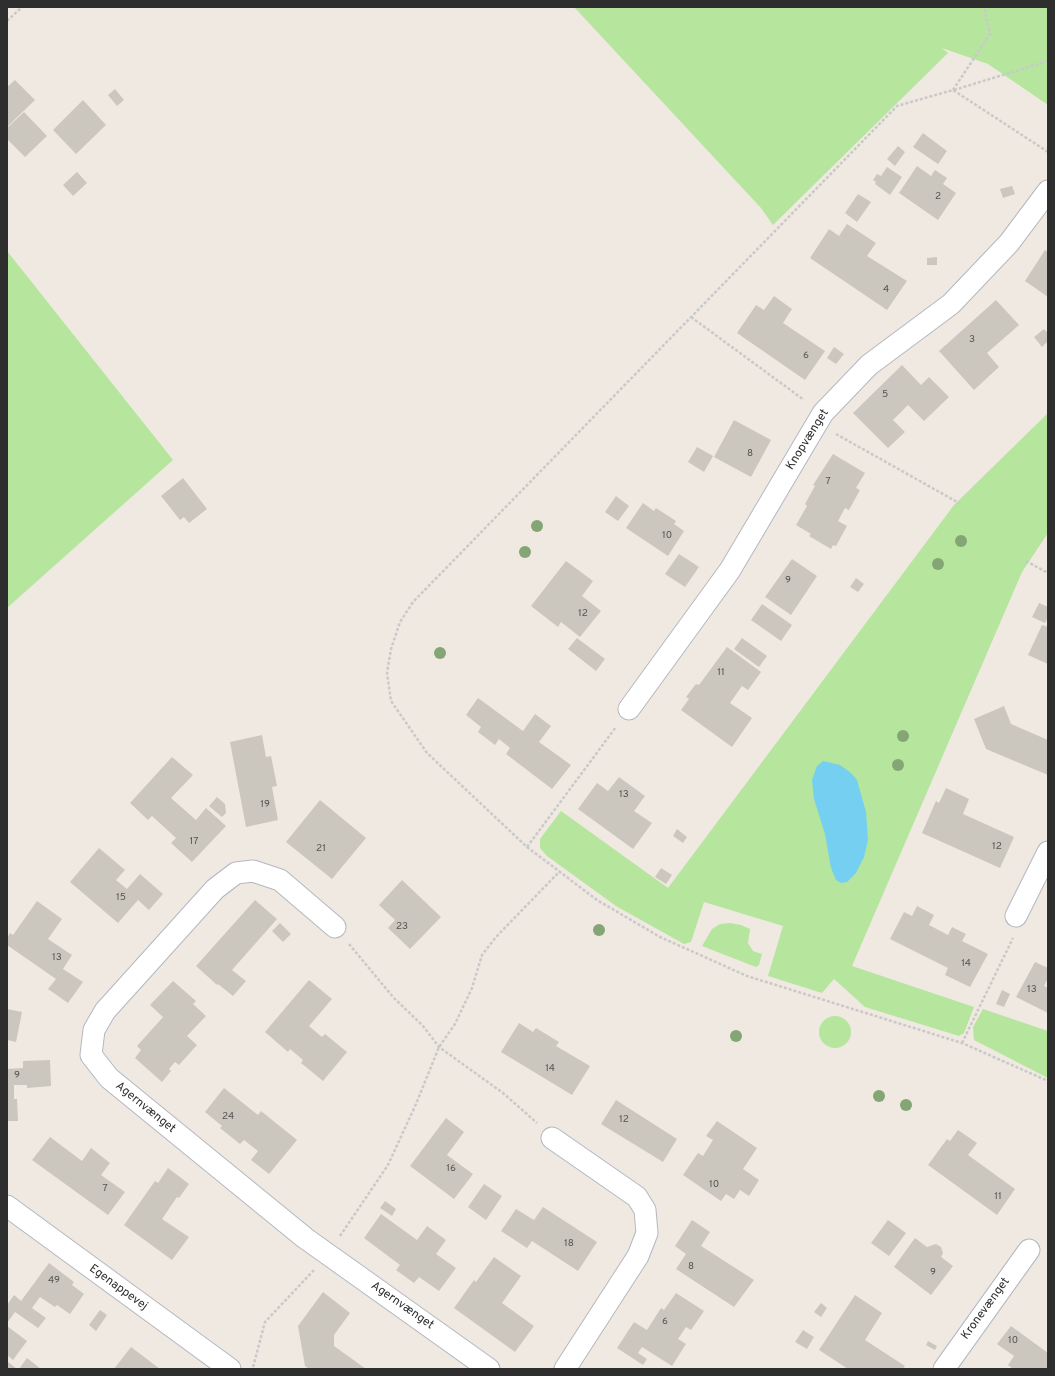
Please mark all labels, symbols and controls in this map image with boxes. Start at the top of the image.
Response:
house number: 2 [935,191,941,203]
house number: 4 [883,284,889,296]
house number: 3 [969,334,975,346]
house number: 6 [803,350,809,362]
house number: 5 [882,389,888,401]
street label: Knopvænget [784,407,832,473]
house number: 8 [747,448,753,460]
house number: 7 [825,476,831,488]
house number: 10 [662,530,672,542]
house number: 9 [785,575,791,587]
house number: 12 [578,608,588,620]
house number: 11 [717,667,725,679]
house number: 13 [619,789,629,801]
house number: 19 [260,799,270,811]
house number: 17 [190,836,198,848]
house number: 12 [992,841,1002,853]
house number: 21 [316,843,326,855]
house number: 15 [116,892,126,904]
house number: 23 [396,921,408,933]
house number: 13 [52,952,62,964]
house number: 14 [961,958,971,970]
house number: 13 [1027,984,1037,996]
house number: 14 [545,1063,555,1075]
house number: 9 [14,1070,20,1082]
street label: Agernvænget [112,1079,178,1137]
house number: 24 [222,1111,234,1123]
house number: 12 [619,1114,629,1126]
house number: 16 [446,1163,456,1175]
house number: 10 [709,1179,719,1191]
house number: 7 [102,1183,108,1195]
house number: 11 [994,1191,1002,1203]
house number: 18 [564,1238,574,1250]
house number: 8 [688,1261,694,1273]
street label: Egenappevej [86,1262,150,1314]
house number: 9 [930,1267,936,1279]
house number: 49 [48,1275,60,1287]
street label: Kronevænget [959,1275,1013,1343]
street label: Agernvænget [368,1279,436,1333]
house number: 6 [662,1316,668,1328]
house number: 10 [1008,1335,1018,1347]

